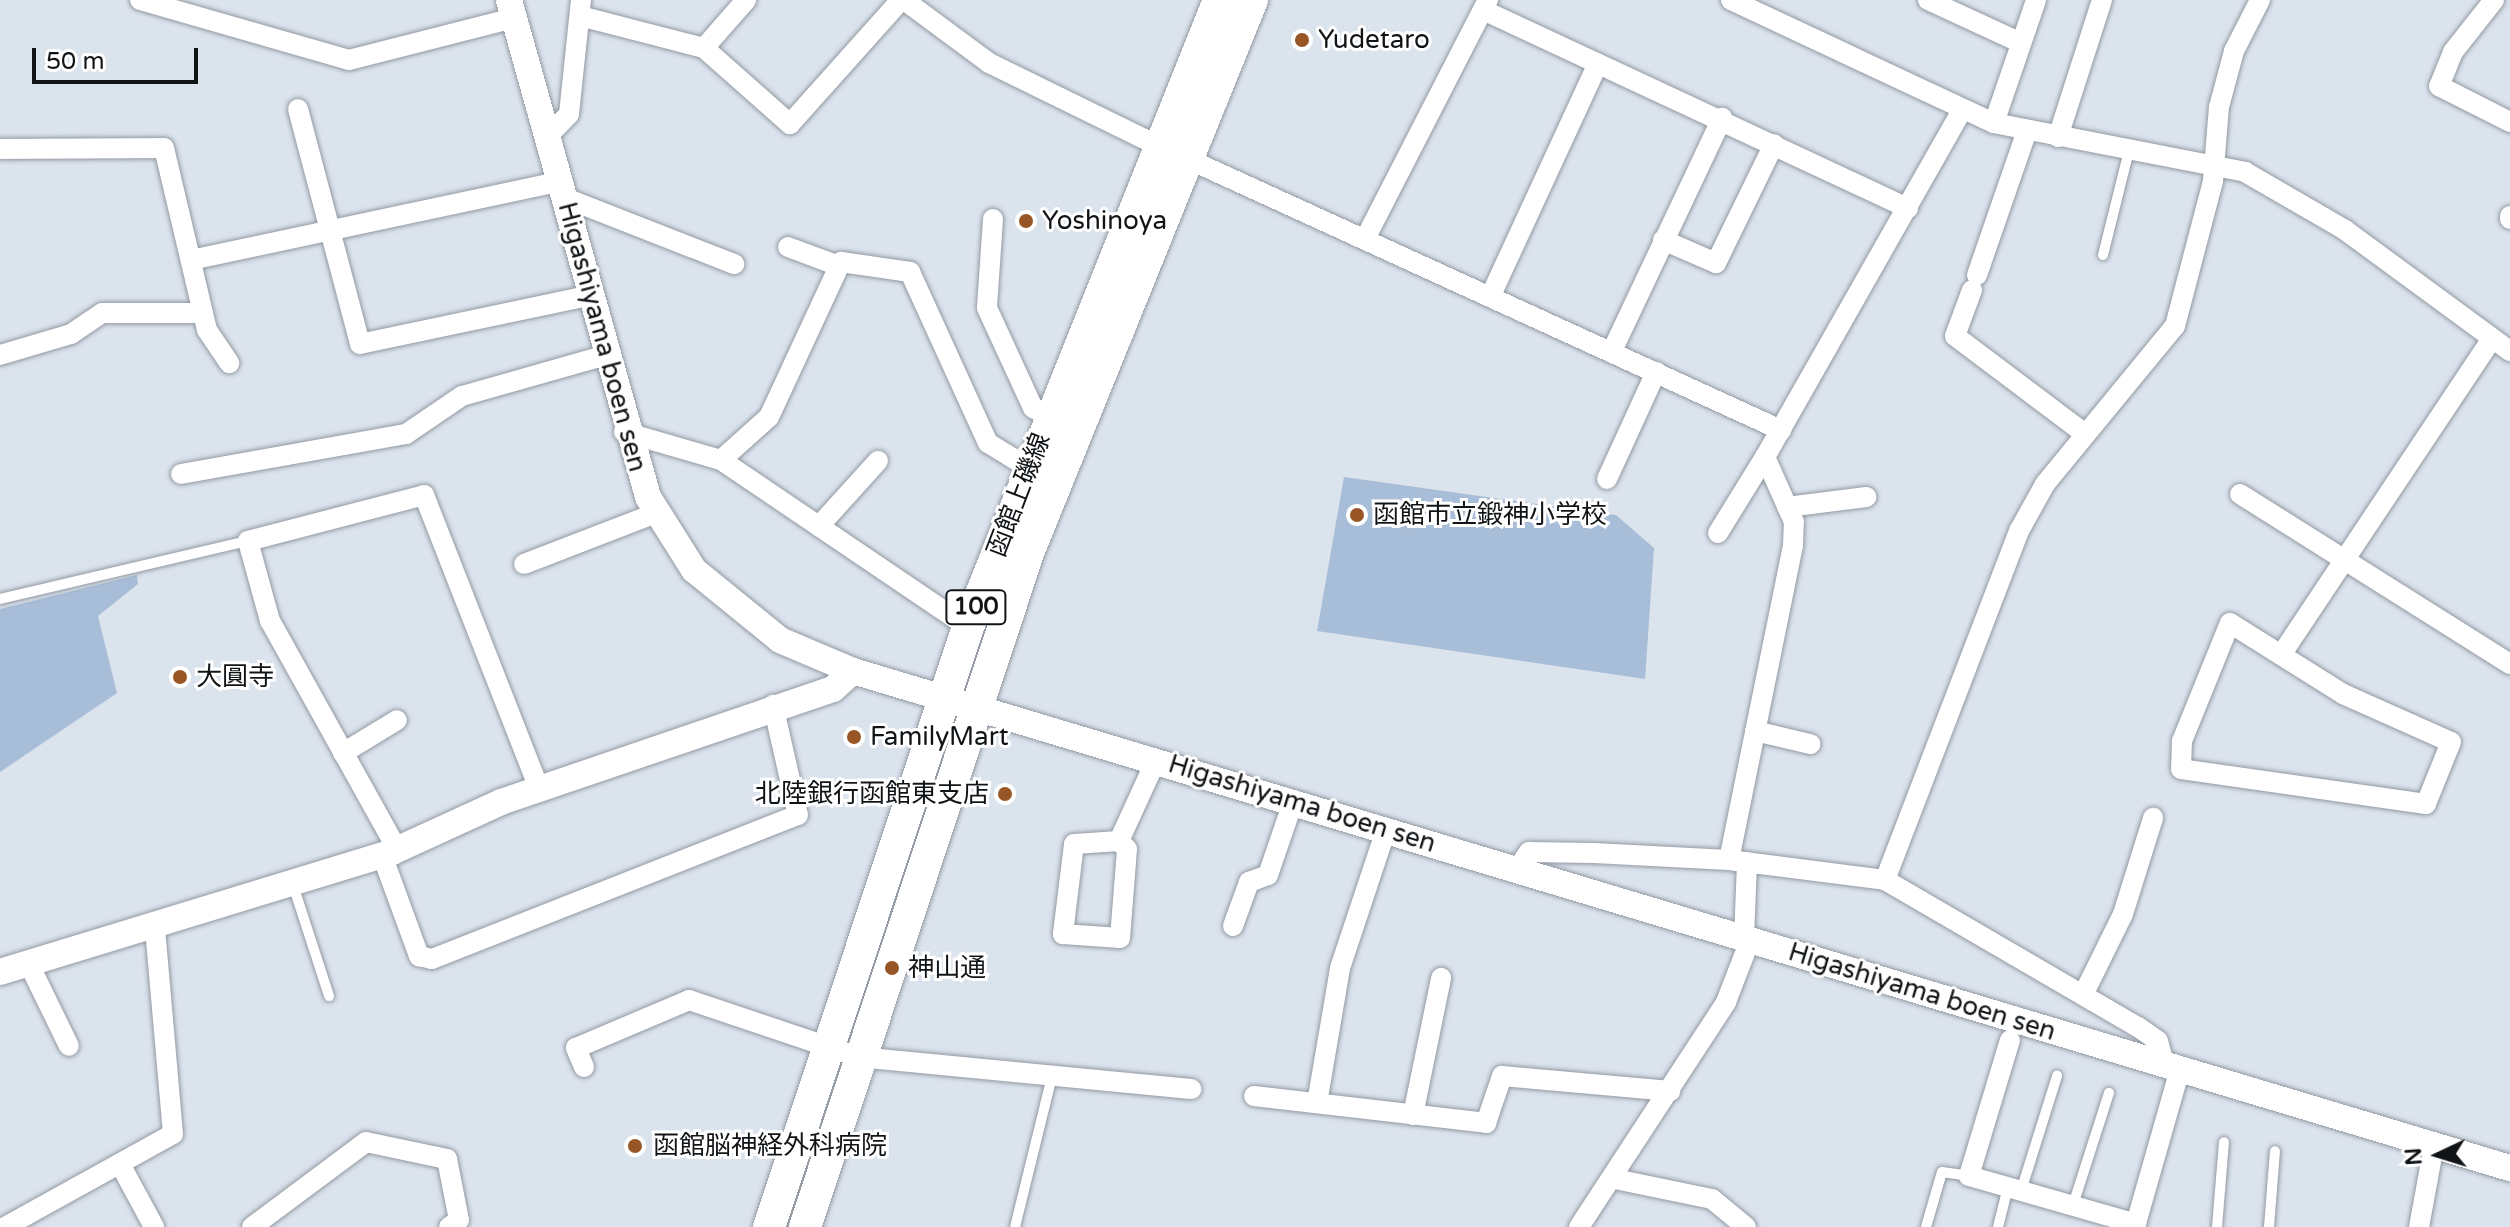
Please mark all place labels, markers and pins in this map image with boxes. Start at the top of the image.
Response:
place label: Yudetaro [1318,24,1430,56]
marker: Yudetaro [1293,31,1311,49]
place label: Yoshinoya [1042,205,1167,237]
marker: Yoshinoya [1017,212,1035,230]
place label: 函館市立鍛神小学校 [1373,499,1607,531]
marker: 函館市立鍛神小学校 [1348,506,1366,524]
place label: 大圓寺 [196,661,274,693]
marker: 大圓寺 [171,668,189,686]
place label: FamilyMart [870,721,1009,753]
marker: FamilyMart [845,728,863,746]
place label: 北陸銀行函館東支店 [755,778,989,810]
marker: 北陸銀行函館東支店 [996,785,1014,803]
place label: 神山通 [908,952,986,984]
marker: 神山通 [883,959,901,977]
place label: 函館脳神経外科病院 [653,1130,887,1162]
marker: 函館脳神経外科病院 [624,1135,646,1157]

